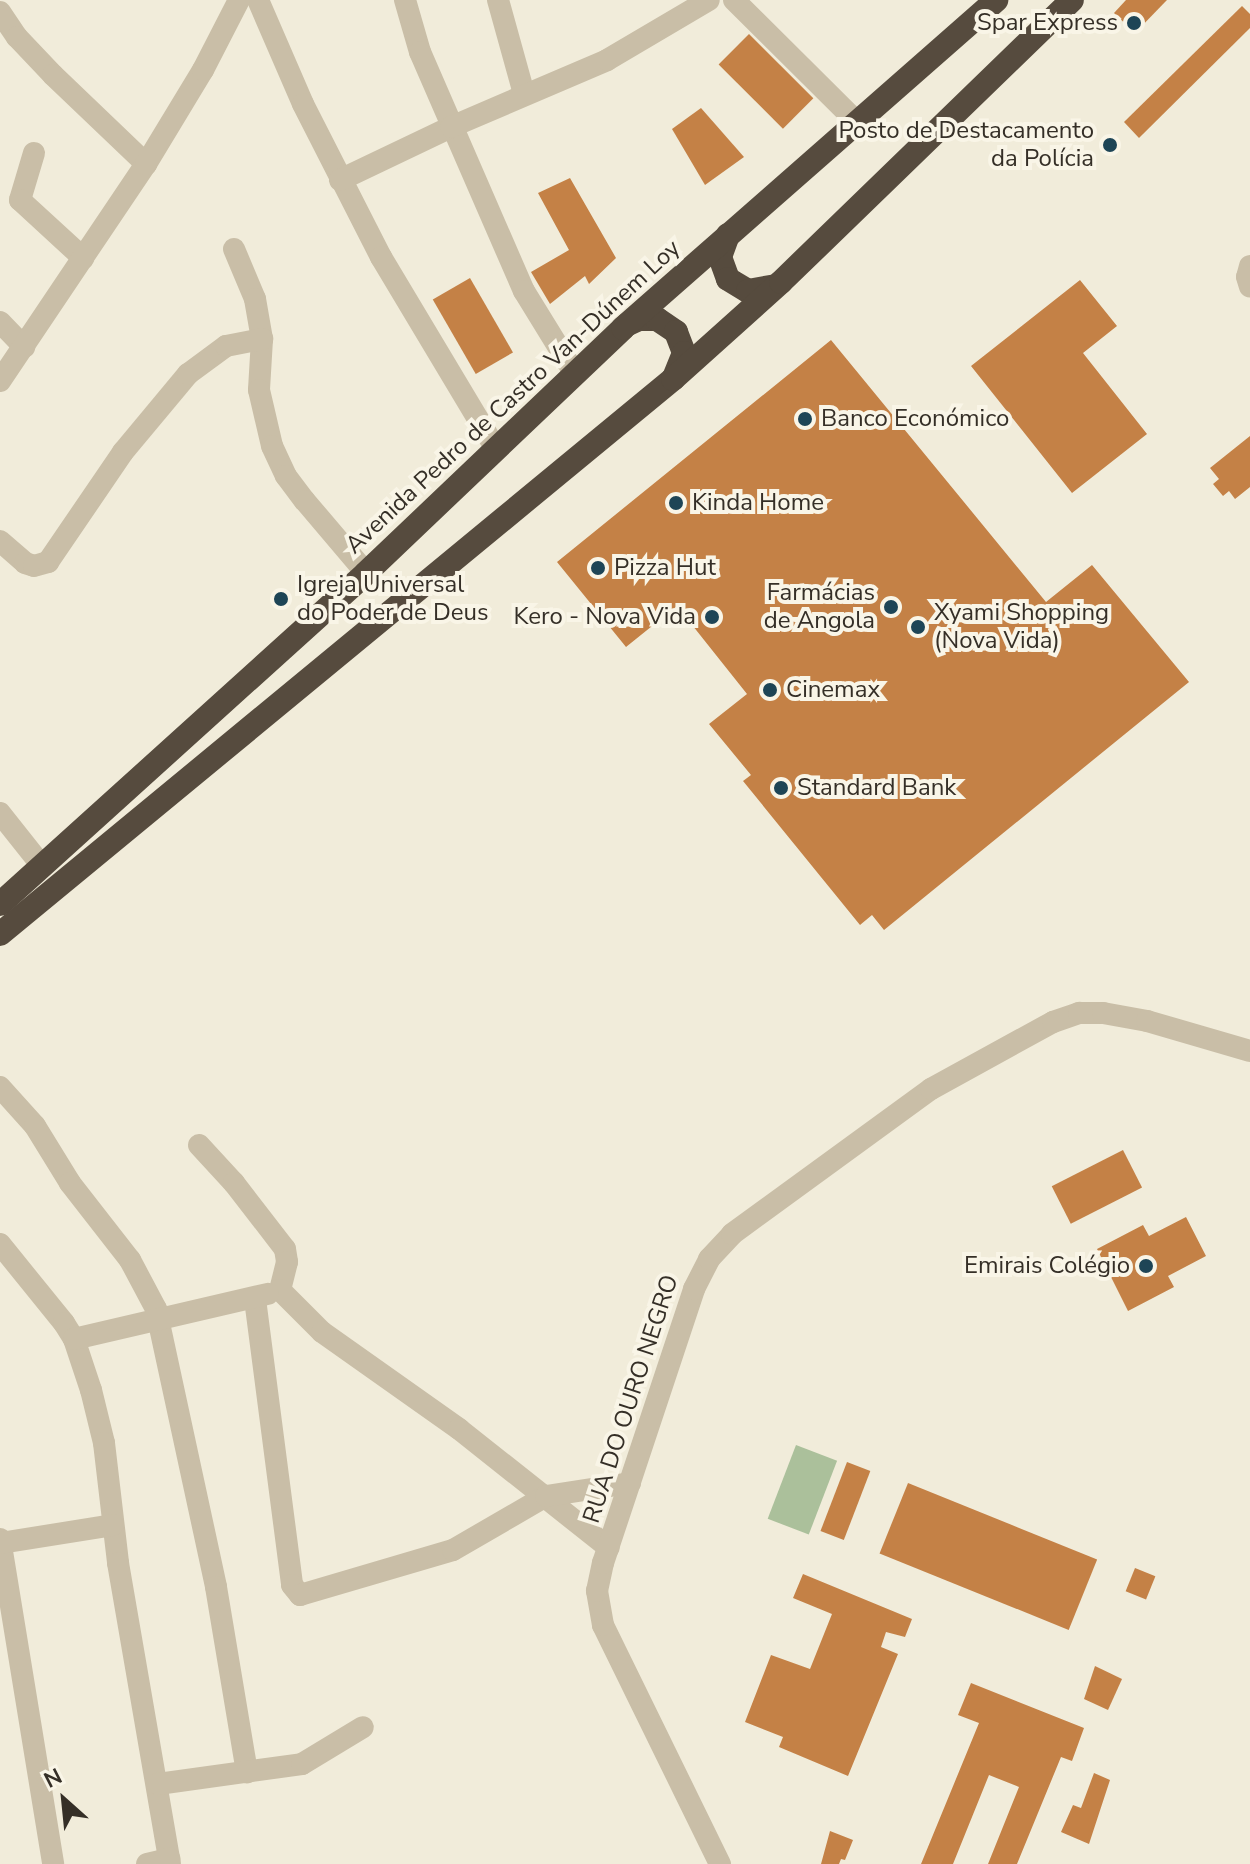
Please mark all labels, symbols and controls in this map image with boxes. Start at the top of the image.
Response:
place label: Spar Express [977,9,1118,37]
marker: Spar Express [1125,14,1143,32]
place label: Posto de Destacamento da Polícia [838,117,1094,173]
marker: Posto de Destacamento da Polícia [1101,136,1119,154]
street label: Avenida Pedro de Castro Van-Dúnem Loy [340,234,686,560]
place label: Banco Económico [821,405,1009,433]
marker: Banco Económico [796,410,814,428]
place label: Kinda Home [692,489,824,517]
marker: Kinda Home [667,494,685,512]
place label: Pizza Hut [614,554,716,582]
marker: Pizza Hut [589,559,607,577]
place label: Igreja Universal do Poder de Deus [297,571,489,627]
place label: Farmácias de Angola [764,579,875,635]
marker: Igreja Universal do Poder de Deus [272,590,290,608]
marker: Farmácias de Angola [882,598,900,616]
place label: Xyami Shopping (Nova Vida) [934,599,1109,655]
place label: Kero - Nova Vida [513,603,696,631]
marker: Kero - Nova Vida [703,608,721,626]
marker: Xyami Shopping (Nova Vida) [909,618,927,636]
place label: Cinemax [786,676,880,704]
marker: Cinemax [761,681,779,699]
place label: Standard Bank [797,774,956,802]
marker: Standard Bank [772,779,790,797]
place label: Emirais Colégio [964,1252,1130,1280]
marker: Emirais Colégio [1137,1257,1155,1275]
street label: RUA DO OURO NEGRO [577,1271,685,1527]
north arrow [24,1760,104,1840]
text: N [39,1762,67,1796]

